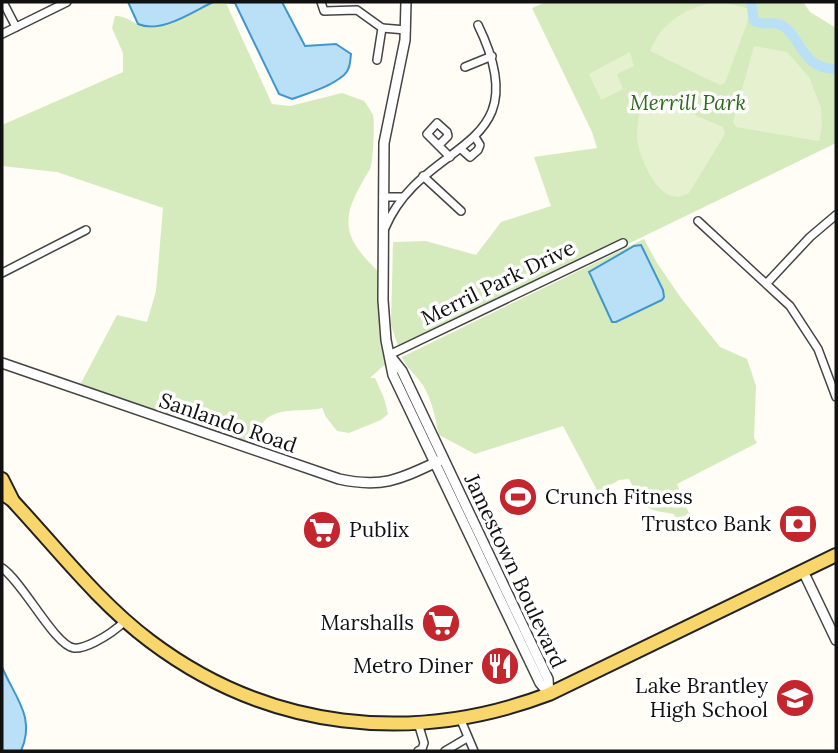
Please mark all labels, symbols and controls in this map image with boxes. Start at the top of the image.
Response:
park label: Merrill Park [630,89,746,116]
street label: Merril Park Drive [417,234,579,331]
street label: Sanlando Road [156,386,301,459]
street label: Jamestown Boulevard [458,468,572,672]
sports icon: Crunch Fitness [497,476,539,518]
place label: Crunch Fitness [545,483,693,510]
bank icon: Trustco Bank [777,503,819,545]
supermarket icon: Publix [301,509,343,551]
place label: Trustco Bank [642,510,772,537]
place label: Publix [349,516,409,543]
supermarket icon: Marshalls [420,602,462,644]
place label: Marshalls [321,609,414,636]
restaurant icon: Metro Diner [479,645,521,687]
place label: Metro Diner [353,652,473,679]
place label: Lake Brantley High School [635,672,768,723]
school or university icon: Lake Brantley High School [774,677,816,719]

